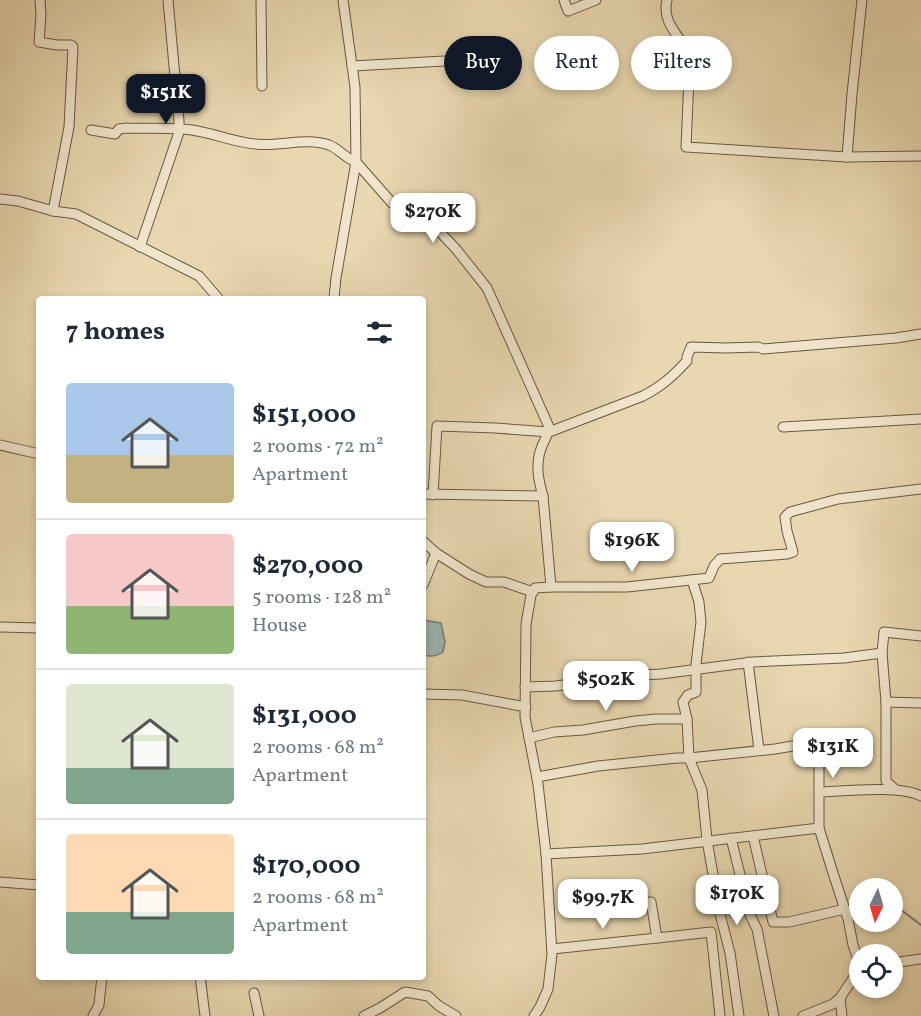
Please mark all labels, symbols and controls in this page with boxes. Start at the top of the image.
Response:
chip: Buy [444,36,522,90]
chip: Rent [534,36,619,90]
chip: Filters [631,36,732,90]
pin: $151K [124,74,208,125]
text: $151K [140,79,192,107]
pin: $270K [391,193,475,244]
text: $270K [405,198,462,226]
text: 7 homes [66,314,165,350]
icon: filters [363,316,396,349]
text: $151,000 [252,397,356,433]
icon: home [114,407,186,479]
text: 2 rooms · 72 m² [252,433,384,461]
text: Apartment [252,461,348,489]
pin: $196K [590,522,674,573]
text: $196K [604,527,660,555]
text: $270,000 [252,548,363,584]
icon: home [114,558,186,630]
text: 5 rooms · 128 m² [252,584,391,612]
text: House [252,612,307,640]
pin: $502K [564,661,648,712]
text: $502K [577,666,635,694]
text: $131,000 [252,698,357,734]
icon: home [114,708,186,780]
pin: $131K [791,728,875,779]
text: $131K [807,733,859,761]
text: 2 rooms · 68 m² [252,734,384,762]
text: Apartment [252,762,348,790]
text: $170,000 [252,848,361,884]
icon: home [114,858,186,930]
pin: $170K [695,875,779,926]
north arrow [849,878,903,932]
map controls [849,878,903,998]
pin: $99.7K [554,879,652,930]
text: $170K [710,880,764,908]
text: 2 rooms · 68 m² [252,884,384,912]
text: $99.7K [572,884,634,912]
text: Apartment [252,912,348,940]
button: locate [849,944,903,998]

